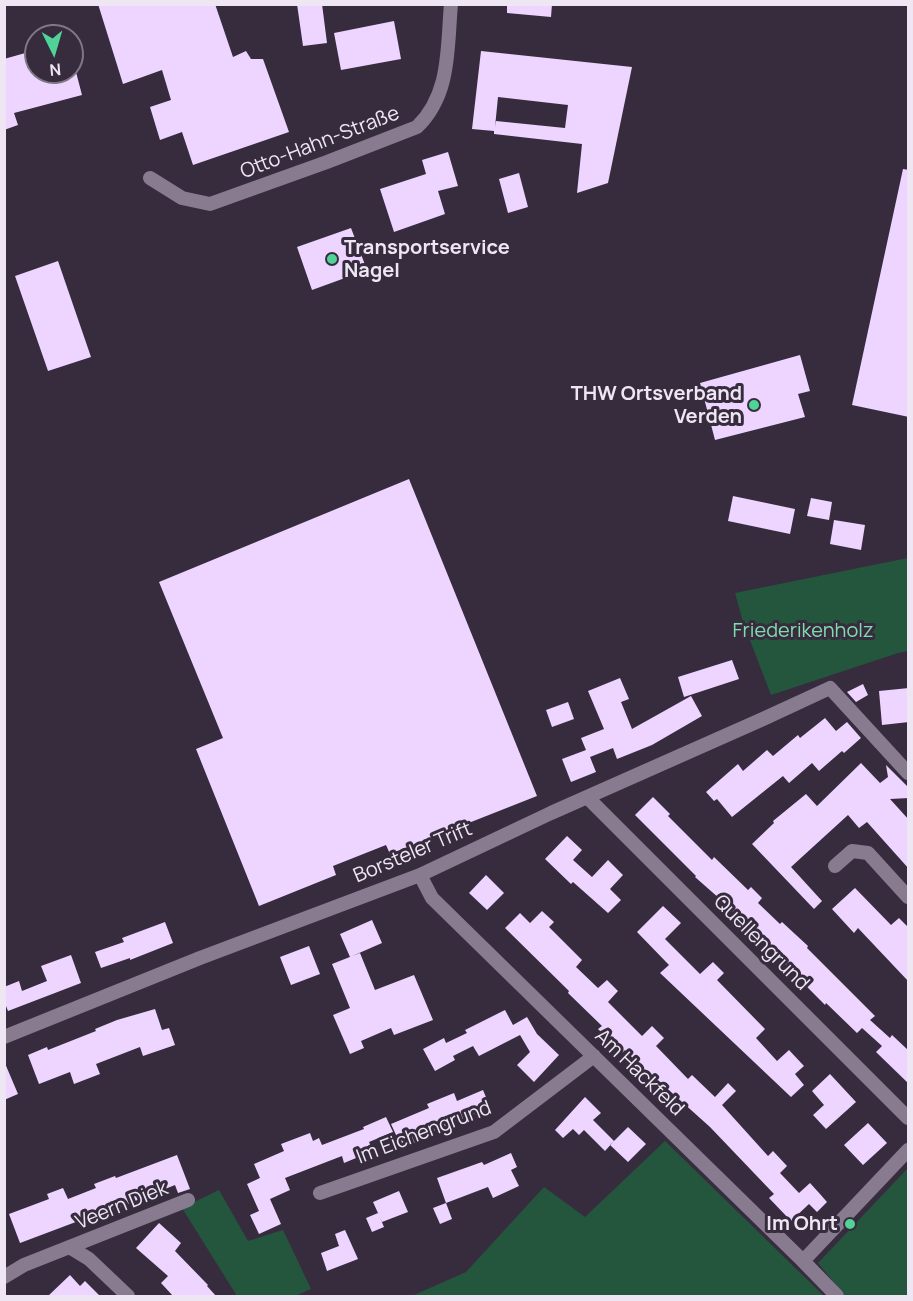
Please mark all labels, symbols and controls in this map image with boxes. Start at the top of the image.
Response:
north arrow [24,24,84,84]
text: N [49,58,62,81]
street label: Otto-Hahn-Straße [237,102,403,184]
place label: Transportservice Nagel [344,236,510,283]
marker: Transportservice Nagel [325,252,339,266]
place label: THW Ortsverband Verden [571,382,742,429]
marker: THW Ortsverband Verden [747,398,761,412]
park label: Friederikenholz [732,619,874,643]
street label: Borsteler Trift [350,817,476,889]
street label: Quellengrund [708,890,814,996]
street label: Am Hackfeld [590,1025,688,1121]
street label: Im Eichengrund [353,1096,495,1170]
street label: Veern Diek [73,1177,171,1235]
place label: Im Ohrt [766,1212,838,1236]
marker: Im Ohrt [843,1217,857,1231]

